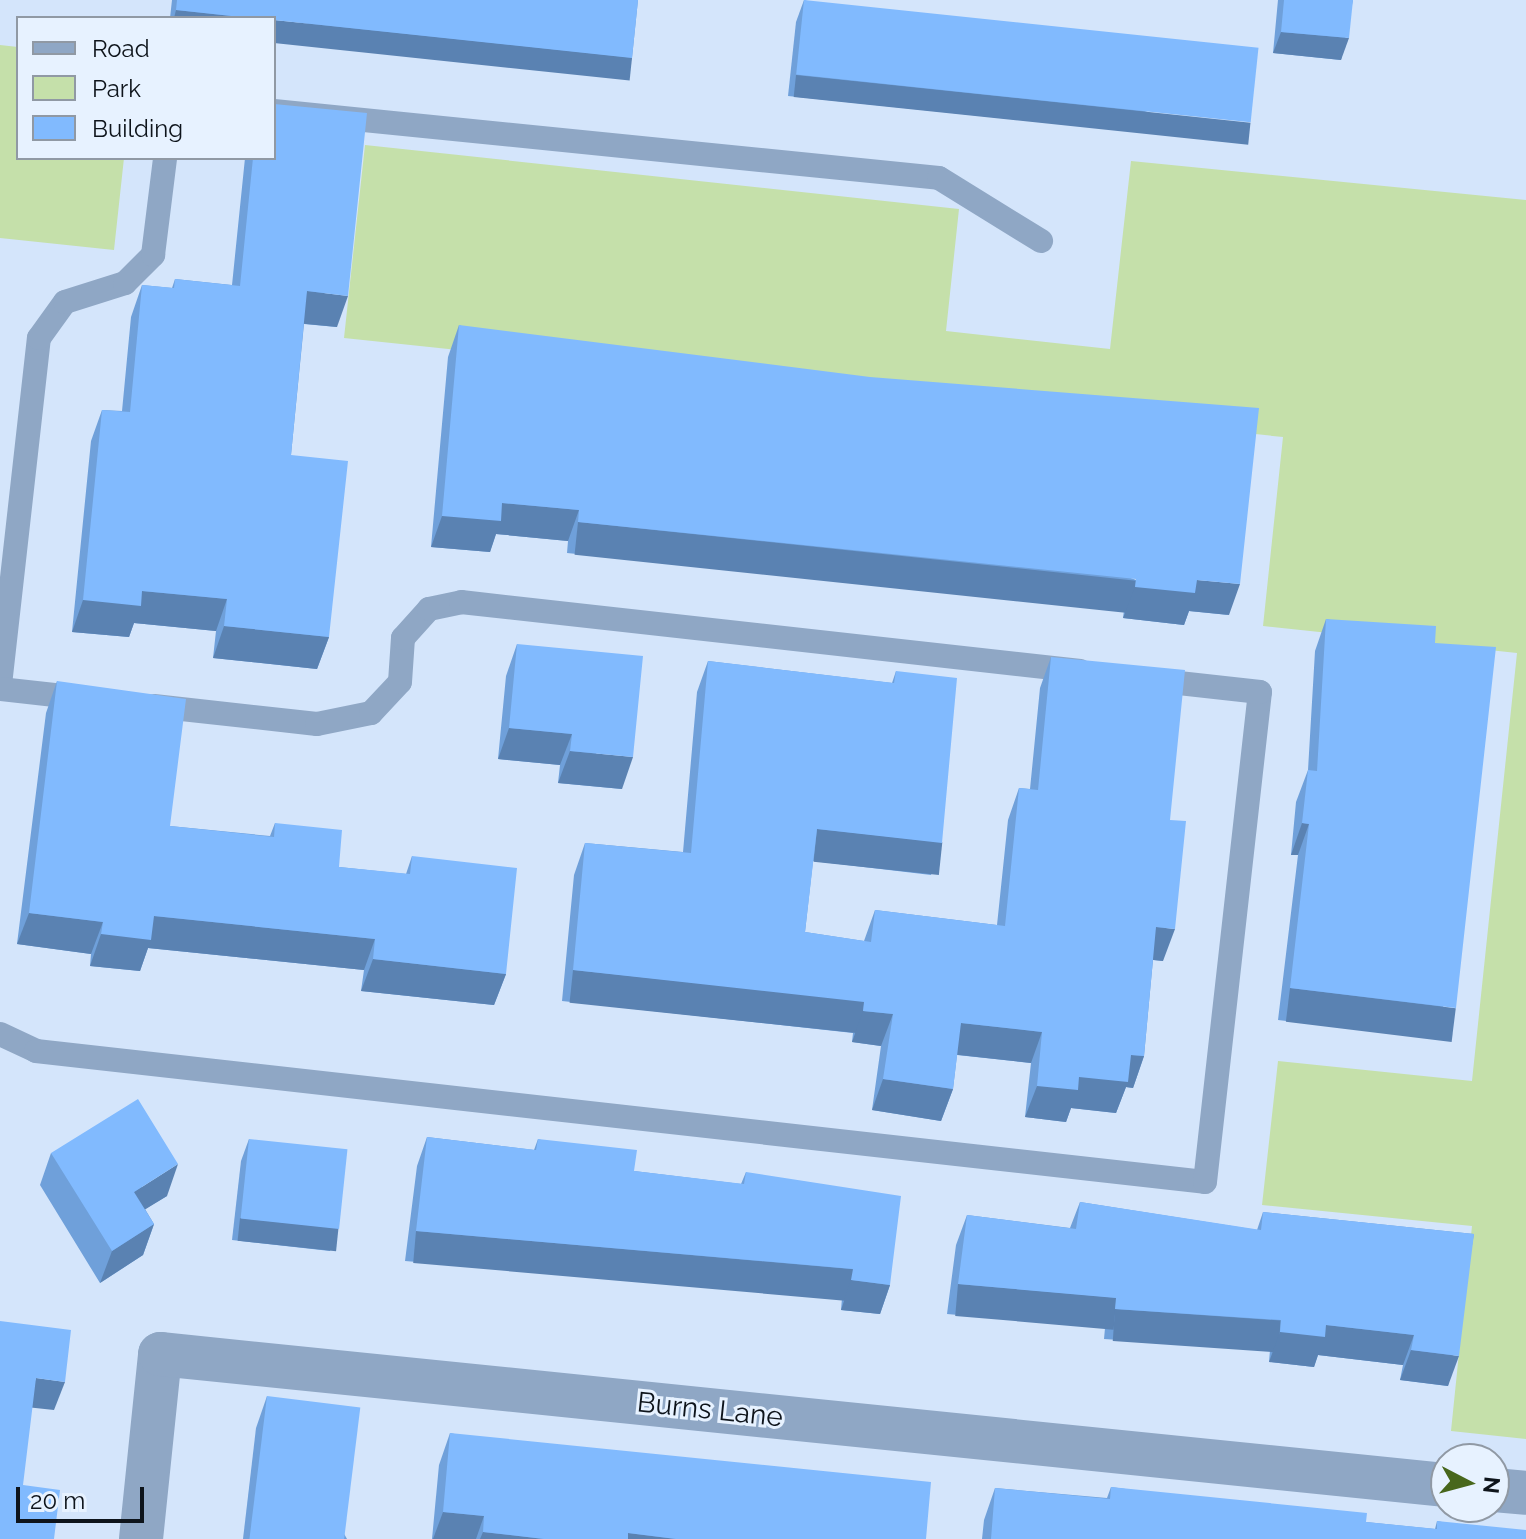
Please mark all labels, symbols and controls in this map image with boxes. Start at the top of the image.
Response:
legend [16,16,276,160]
text: Road [92,34,150,63]
text: Park [92,74,141,103]
text: Building [92,114,183,143]
street label: Burns Lane [635,1386,785,1434]
north arrow [1430,1443,1510,1523]
scale bar [20,1471,148,1521]
text: N [1478,1476,1506,1495]
text: 20 m [30,1486,85,1515]

